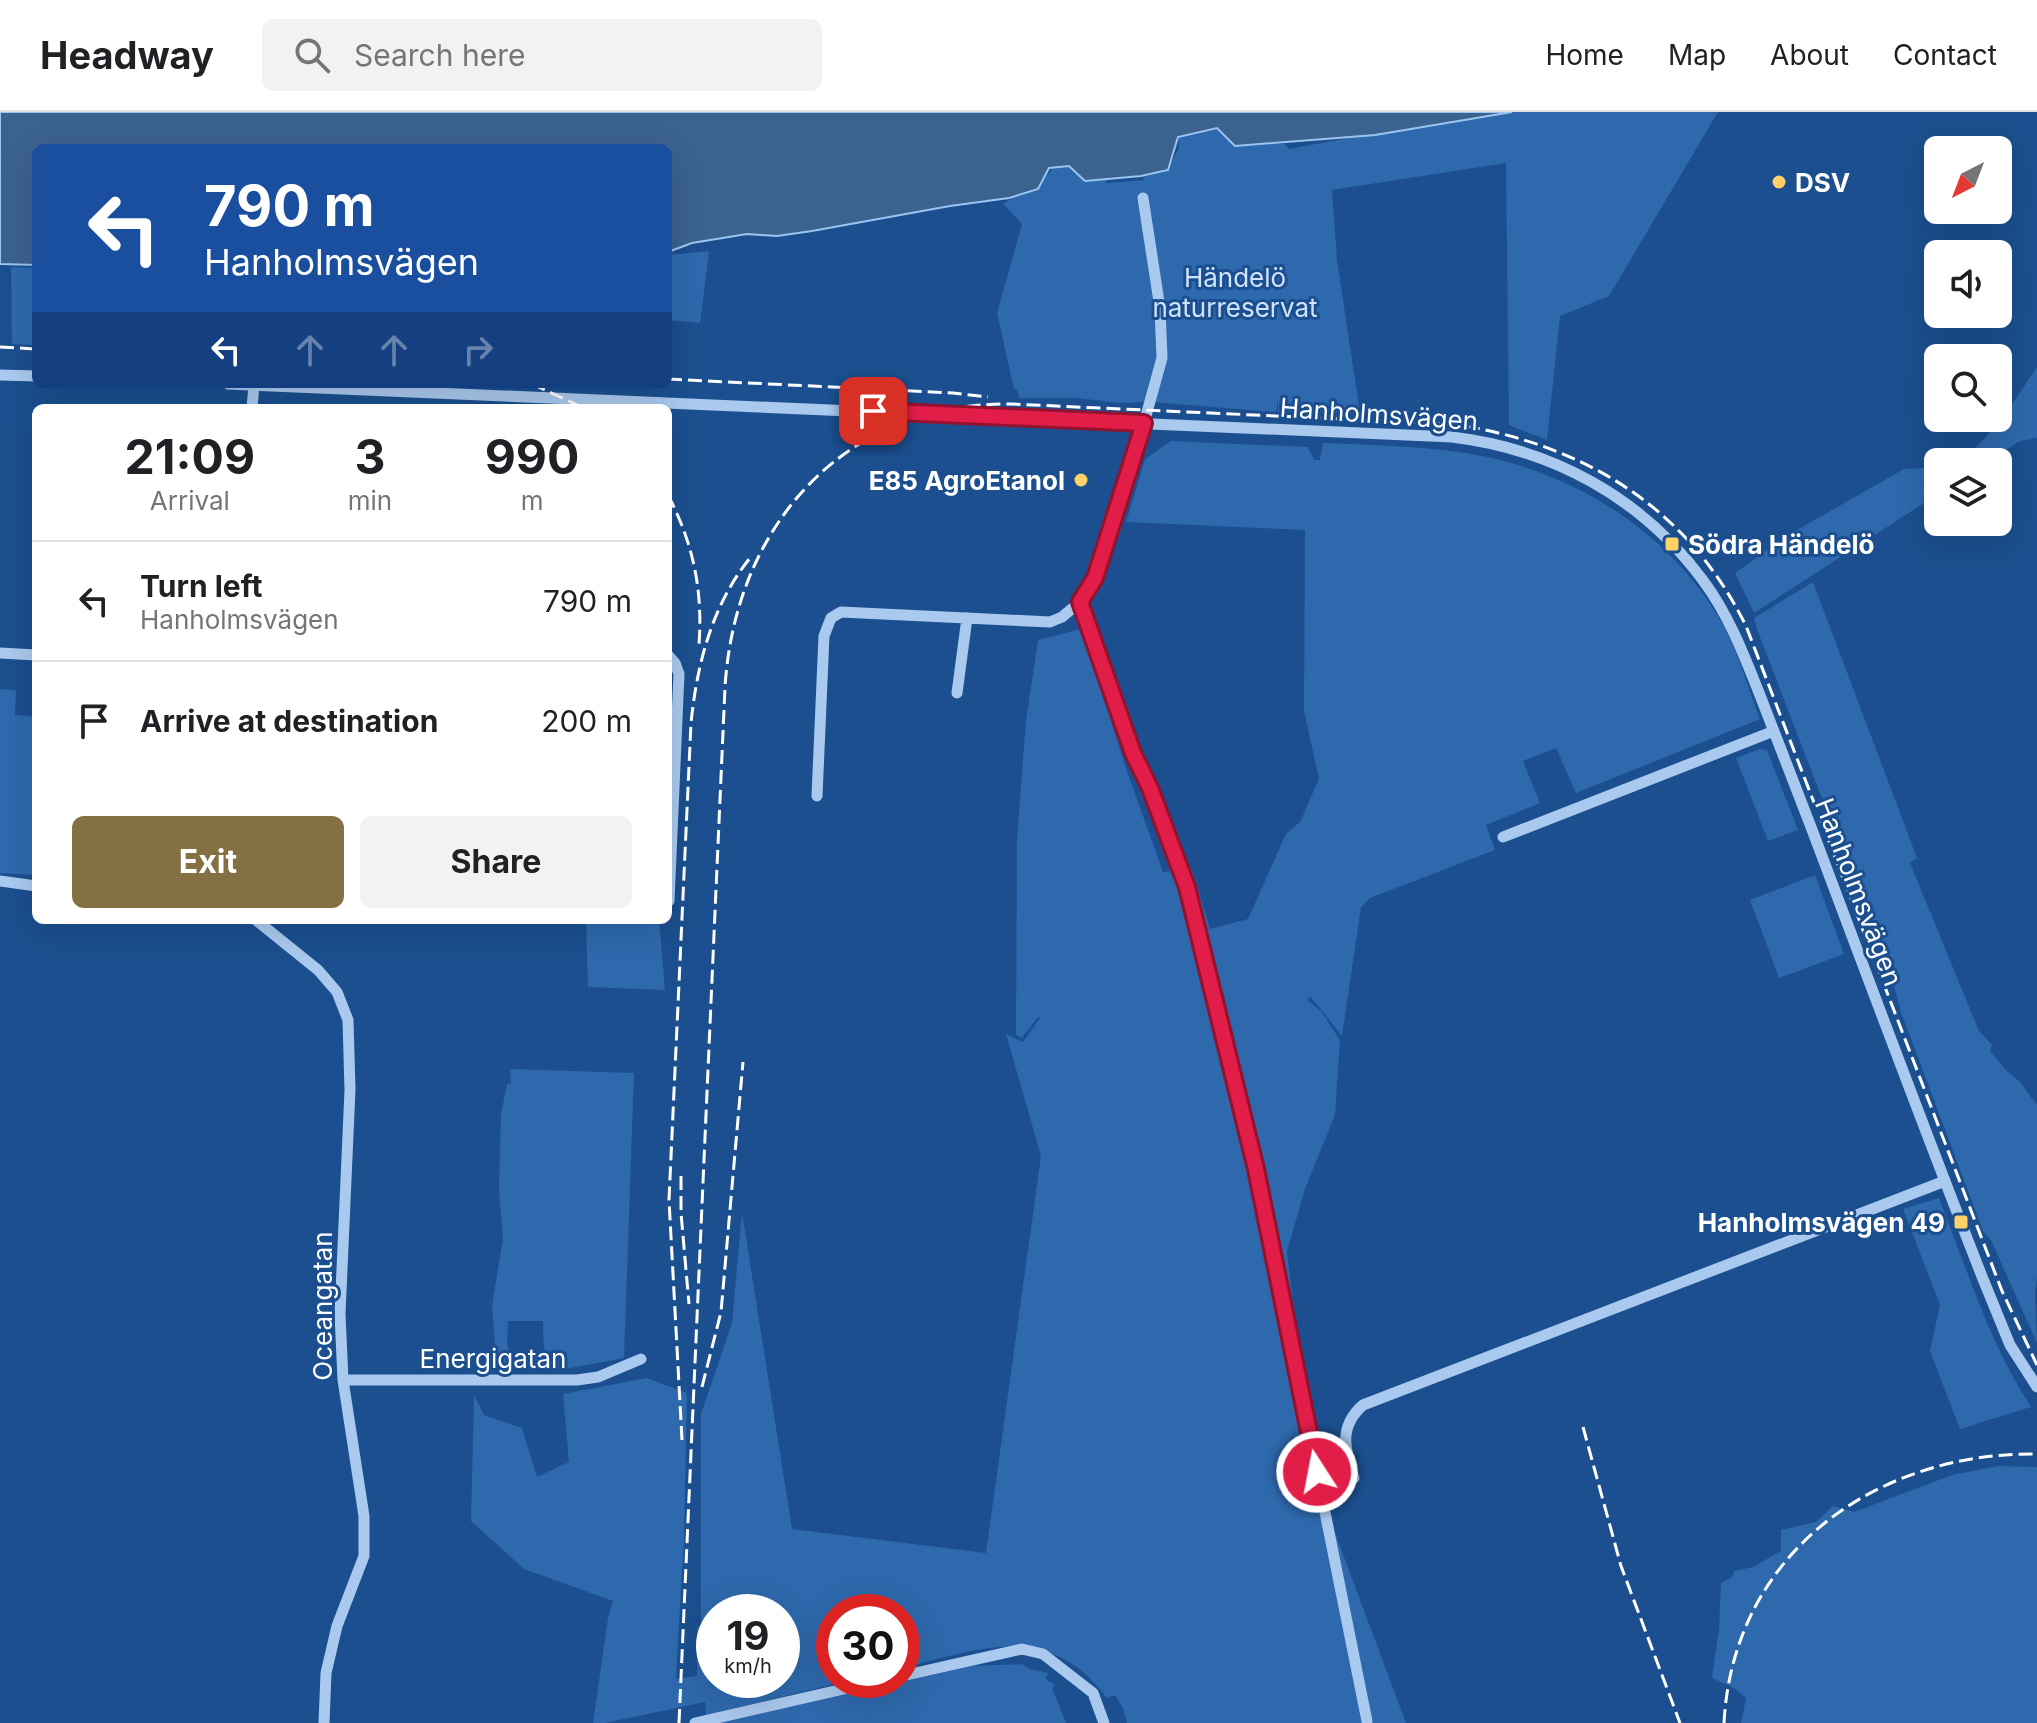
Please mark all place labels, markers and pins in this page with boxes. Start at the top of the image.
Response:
place label: DSV [1795,167,1850,198]
marker: DSV [1770,173,1788,191]
pin [839,377,907,445]
place label: E85 AgroEtanol [869,465,1065,496]
marker: E85 AgroEtanol [1072,471,1090,489]
place label: Södra Händelö [1688,529,1874,560]
marker: Södra Händelö [1663,535,1681,553]
place label: Hanholmsvägen 49 [1698,1207,1945,1238]
marker: Hanholmsvägen 49 [1952,1213,1970,1231]

